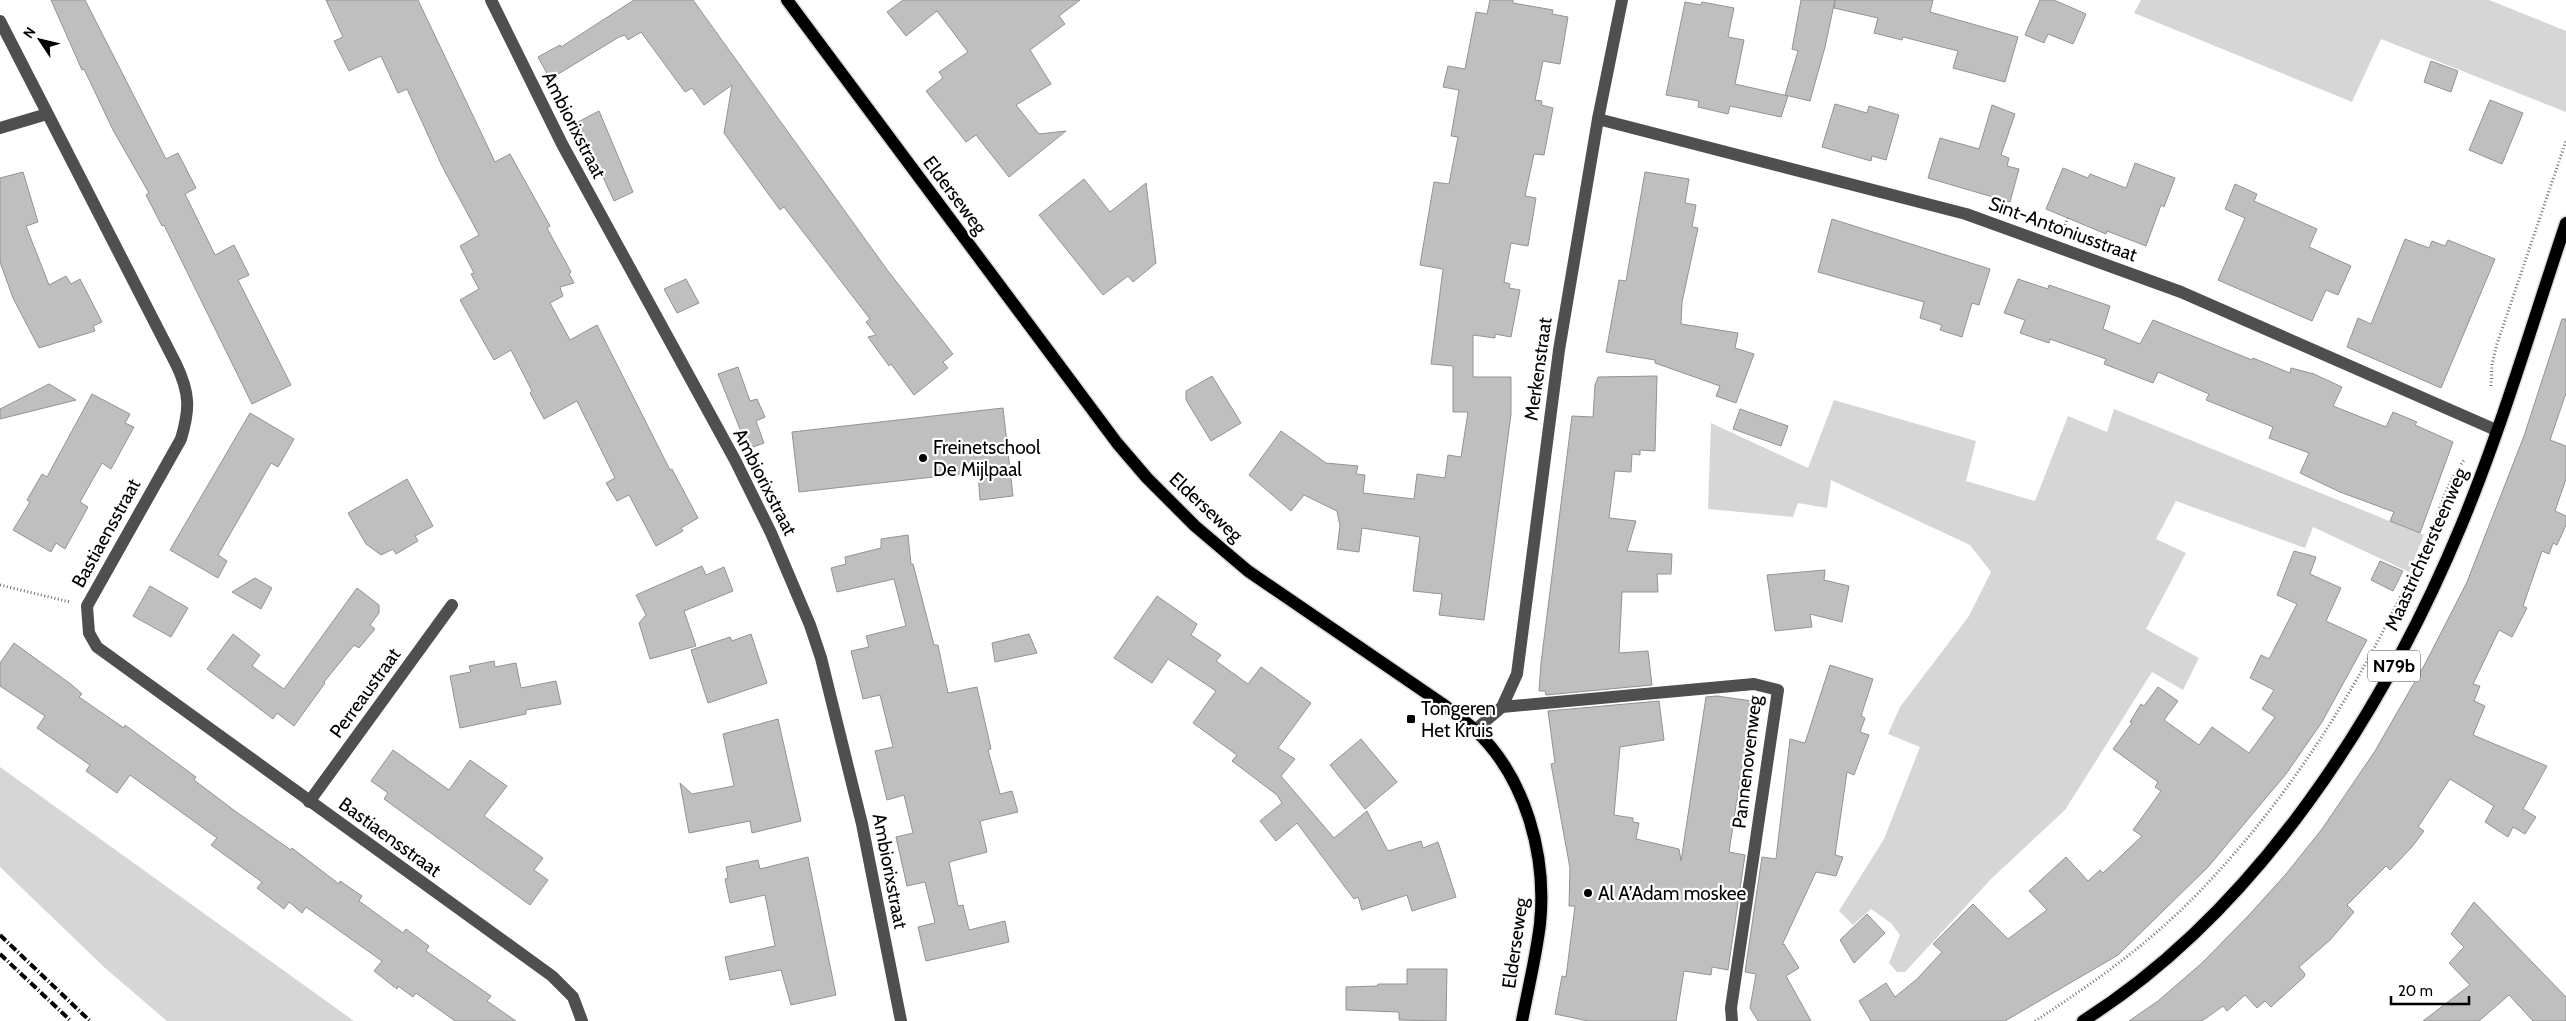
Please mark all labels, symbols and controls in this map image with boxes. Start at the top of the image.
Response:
north arrow [15,15,65,65]
text: N [19,23,40,42]
street label: Ambiorixstraat [537,68,611,183]
street label: Elderseweg [918,151,992,239]
street label: Sint-Antoniusstraat [1986,192,2141,267]
street label: Merkenstraat [1519,315,1557,422]
street label: Ambiorixstraat [728,425,802,540]
place label: Freinetschool De Mijlpaal [933,436,1041,481]
marker: Freinetschool De Mijlpaal [917,452,929,464]
street label: Maastrichtersteenweg [2380,464,2472,634]
street label: Elderseweg [1165,467,1248,547]
street label: Bastiaensstraat [67,474,146,591]
street label: Perreaustraat [325,643,406,742]
road number: N79b [2368,650,2420,681]
street label: Pannenovenweg [1727,694,1767,830]
place label: Tongeren Het Kruis [1421,697,1496,742]
marker: Tongeren Het Kruis [1405,713,1417,725]
street label: Bastiaensstraat [334,792,446,882]
street label: Ambiorixstraat [868,811,913,931]
place label: Al A’Adam moskee [1598,882,1746,905]
marker: Al A’Adam moskee [1582,887,1594,899]
street label: Elderseweg [1497,895,1533,990]
scale bar [2391,974,2468,1006]
text: 20 m [2398,982,2433,1000]

